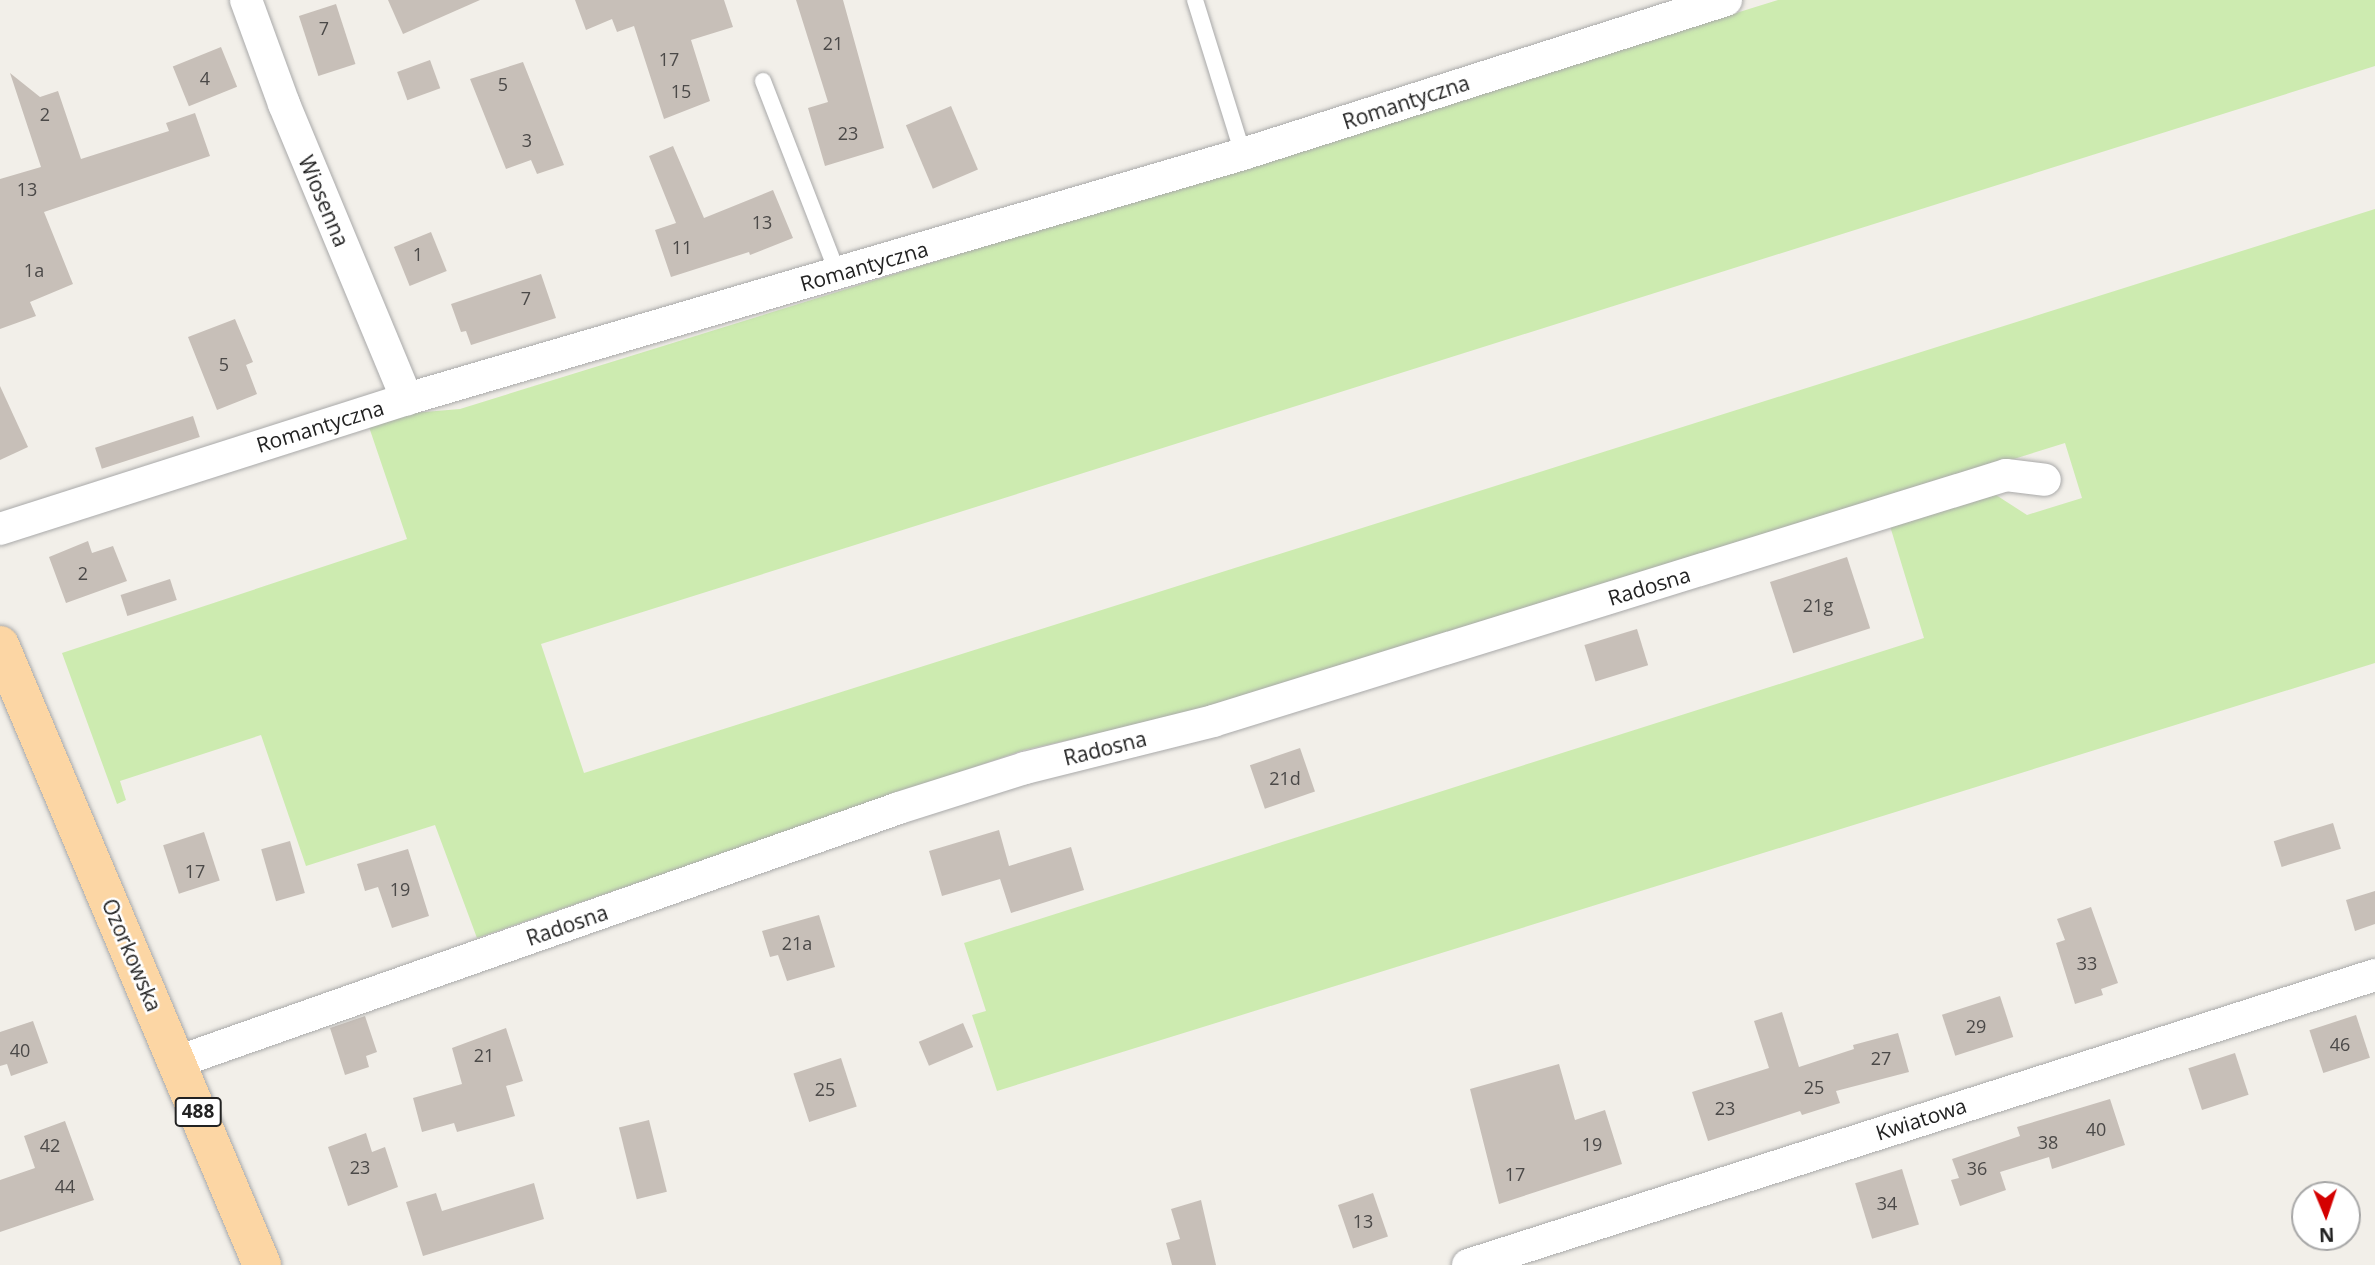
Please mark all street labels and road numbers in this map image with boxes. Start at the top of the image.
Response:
street label: Romantyczna [1339,70,1473,134]
street label: Wiosenna [294,152,354,250]
street label: Romantyczna [797,236,931,296]
street label: Romantyczna [253,395,387,457]
street label: Radosna [1605,562,1693,610]
street label: Radosna [1061,726,1149,770]
street label: Ozorkowska [97,895,167,1015]
street label: Radosna [523,899,611,951]
street label: Kwiatowa [1872,1092,1970,1146]
road number: 488 [174,1096,222,1128]

